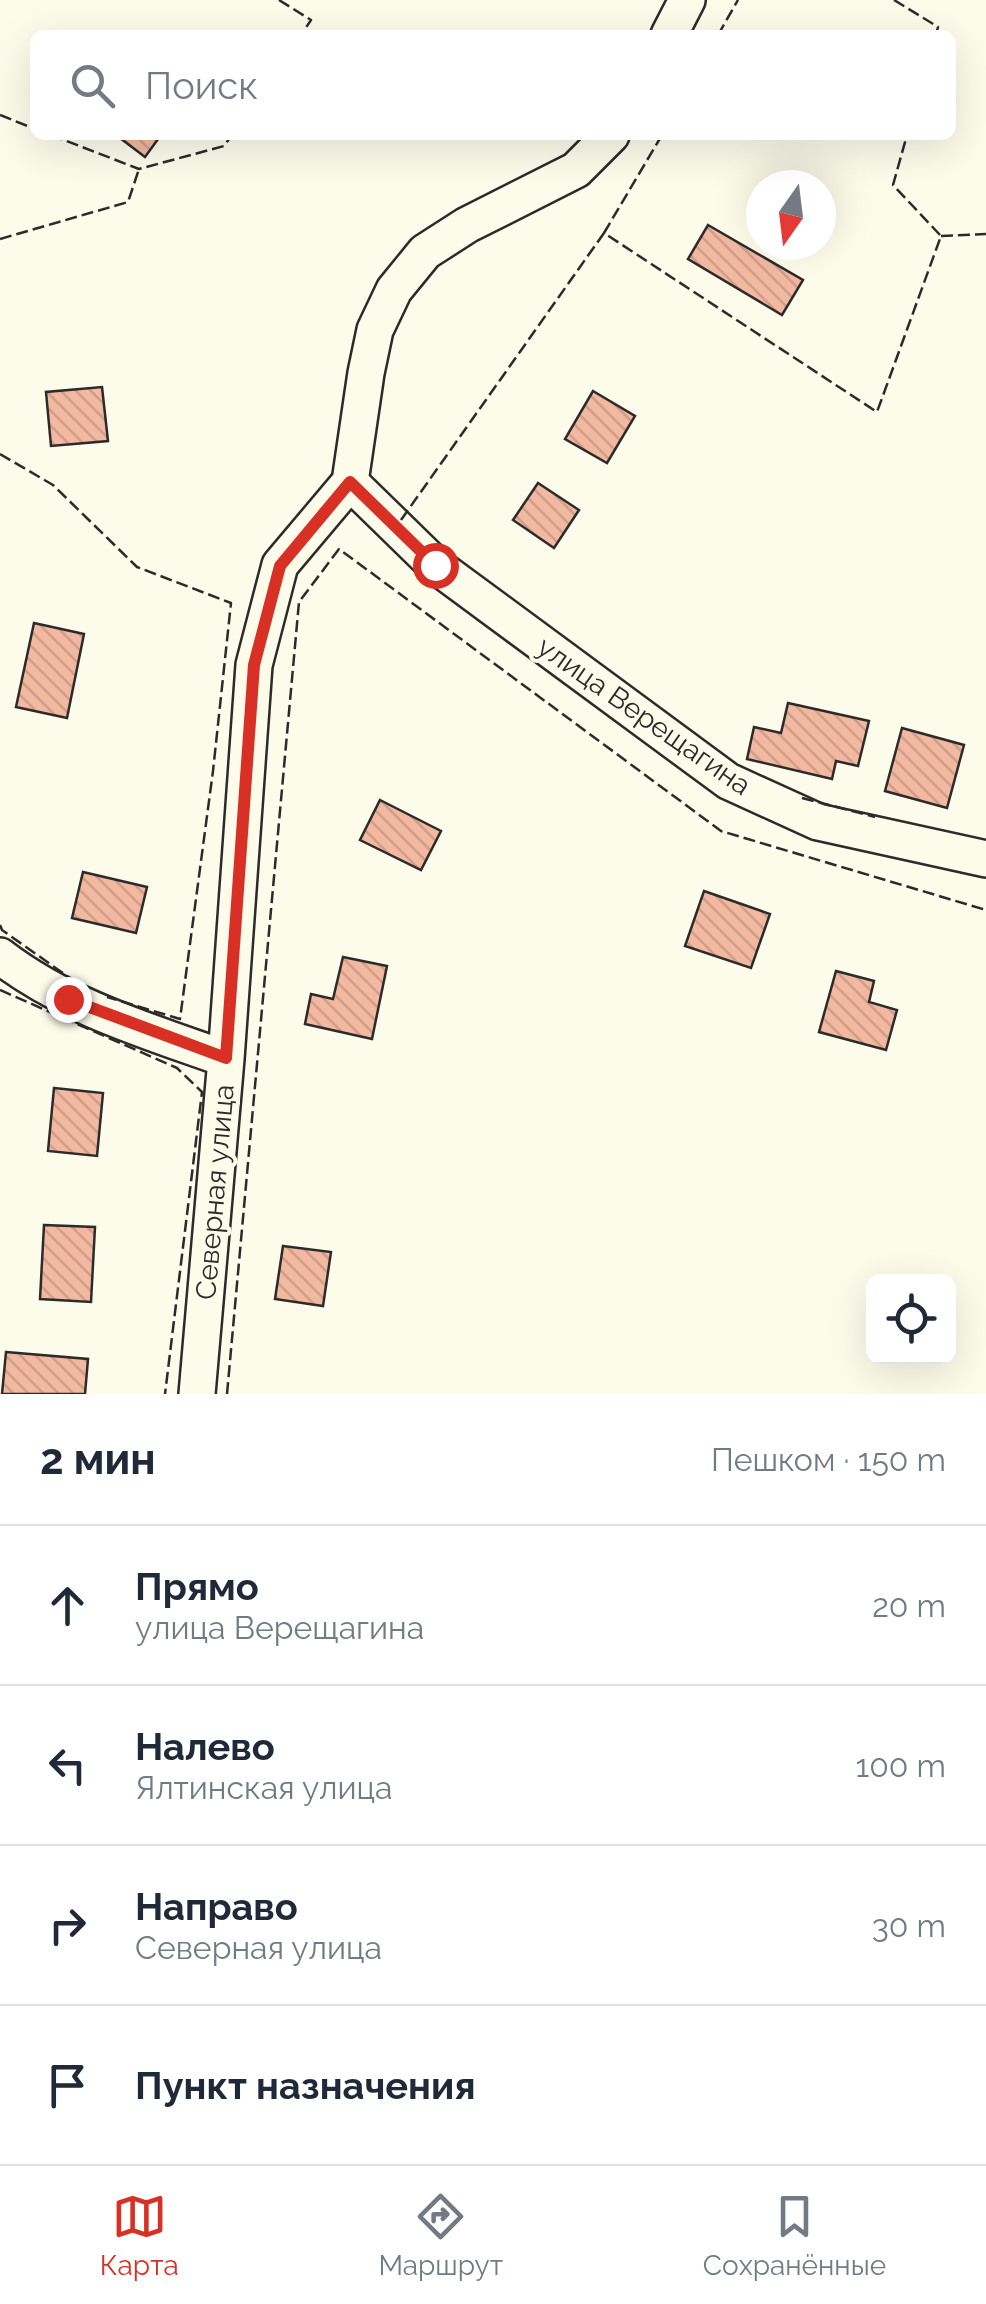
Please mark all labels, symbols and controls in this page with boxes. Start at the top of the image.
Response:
search box [30,30,956,140]
icon: search [65,58,120,113]
text: Поиск [145,63,258,108]
north arrow [746,170,836,260]
route start [413,543,459,589]
street label: улица Верещагина [531,630,757,802]
route end [46,977,92,1023]
street label: Северная улица [189,1083,241,1301]
map controls [866,1274,956,1364]
button: locate [866,1274,956,1364]
text: 2 мин [40,1435,156,1484]
text: Пешком · 150 m [711,1441,946,1478]
text: Прямо [135,1564,259,1609]
icon: ahead [40,1578,95,1633]
text: 20 m [872,1587,946,1624]
text: улица Верещагина [135,1609,424,1646]
text: Налево [135,1724,275,1769]
icon: left [40,1738,95,1793]
text: 100 m [856,1747,946,1784]
text: Ялтинская улица [135,1769,393,1806]
text: Направо [135,1884,298,1929]
icon: right [40,1898,95,1953]
text: 30 m [872,1907,946,1944]
text: Северная улица [135,1929,382,1966]
icon: arrive [40,2058,95,2113]
text: Пункт назначения [135,2063,476,2108]
tab: Карта [100,2189,179,2282]
tab: Маршрут [378,2189,503,2282]
tab: Сохранённые [703,2189,886,2282]

